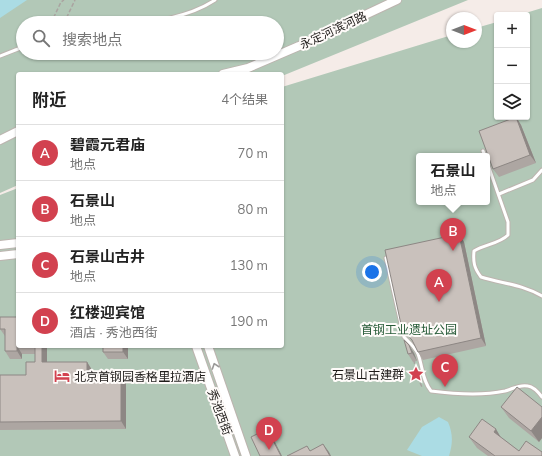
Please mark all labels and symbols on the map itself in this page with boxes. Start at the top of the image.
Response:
street label: 永定河滨河路 [297,8,369,52]
north arrow [446,12,482,48]
pin: B [440,218,466,251]
your location [362,262,382,282]
pin: A [426,269,452,302]
park label: 首钢工业遗址公园 [361,322,457,337]
pin: C [432,354,458,387]
one-way arrow [211,363,219,370]
place icon: 石景山古建群 [407,365,425,383]
hotel icon: 北京首钢园香格里拉酒店 [53,367,71,385]
place label: 石景山古建群 [332,367,404,382]
place label: 北京首钢园香格里拉酒店 [74,369,206,384]
street label: 秀池西街 [205,387,235,437]
pin: D [256,417,282,450]

